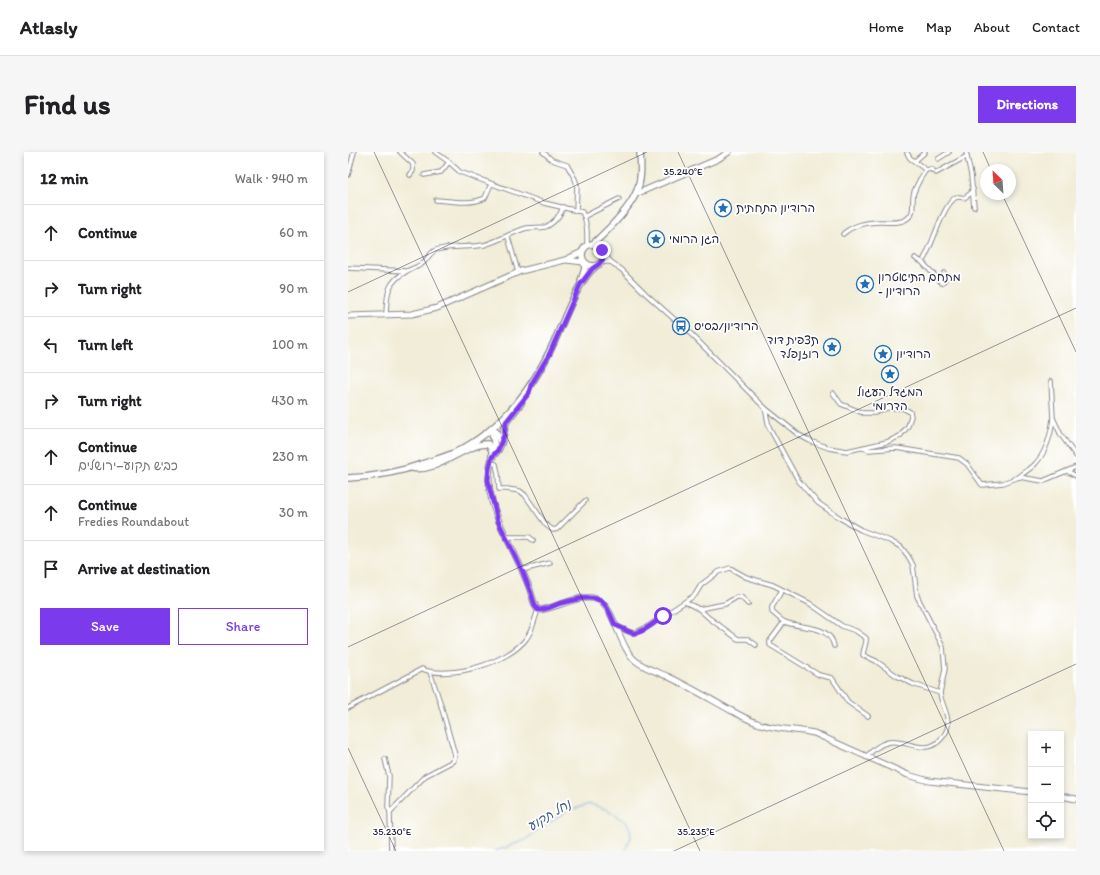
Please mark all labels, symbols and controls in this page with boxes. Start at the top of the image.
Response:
text: Atlasly [20,16,77,39]
text: Home [869,19,904,36]
text: Map [926,19,952,36]
text: About [974,19,1010,36]
text: Contact [1032,19,1080,36]
button: Directions [978,86,1076,123]
text: Find us [24,87,111,121]
north arrow [980,164,1016,200]
text: 35.240°E [663,165,703,178]
text: 12 min [40,168,88,188]
text: Walk · 940 m [235,171,308,186]
place icon: הרודיון התחתית [713,198,733,218]
place label: הרודיון התחתית [736,201,815,215]
icon: ahead [40,222,62,244]
text: Continue [78,224,137,242]
text: 60 m [279,225,308,240]
place icon: הגן הרומי [646,229,666,249]
place label: הגן הרומי [669,232,719,246]
route end [593,241,611,259]
place label: מתחם התיאטרון - הרודיון [878,270,961,298]
place icon: מתחם התיאטרון - הרודיון [855,274,875,294]
icon: right [40,278,62,300]
text: Turn right [78,280,142,298]
text: 90 m [279,281,308,296]
bus stop icon: הרודיון/בסיס [671,316,691,336]
place label: הרודיון/בסיס [694,319,759,333]
place label: תצפית דוד רוזנפלד [767,333,819,361]
icon: left [40,334,62,356]
text: Turn left [78,336,133,354]
text: 100 m [272,337,308,352]
place icon: תצפית דוד רוזנפלד [822,337,842,357]
place icon: הרודיון [873,344,893,364]
place label: הרודיון [896,347,931,361]
place icon: המגדל העגול הדרומי [880,364,900,384]
place label: המגדל העגול הדרומי [857,385,923,413]
icon: right [40,390,62,412]
text: Turn right [78,392,142,410]
text: 430 m [271,393,308,408]
text: Continue [78,438,137,456]
icon: ahead [40,446,62,468]
text: 230 m [272,449,308,464]
text: כביש תקוע–ירושלים [78,458,178,473]
text: Continue [78,496,137,514]
icon: ahead [40,502,62,524]
text: 30 m [279,505,308,520]
text: Fredies Roundabout [78,514,189,529]
icon: arrive [40,558,62,580]
text: Arrive at destination [78,560,210,578]
route start [654,607,672,625]
button: Save [40,608,170,645]
button: Share [178,608,308,645]
map controls [1028,731,1064,839]
button: + [1028,731,1064,767]
button: − [1028,767,1064,803]
water label: נחל תקוע [525,796,575,835]
button: locate [1028,803,1064,839]
text: 35.230°E [373,825,412,838]
text: 35.235°E [677,825,715,838]

